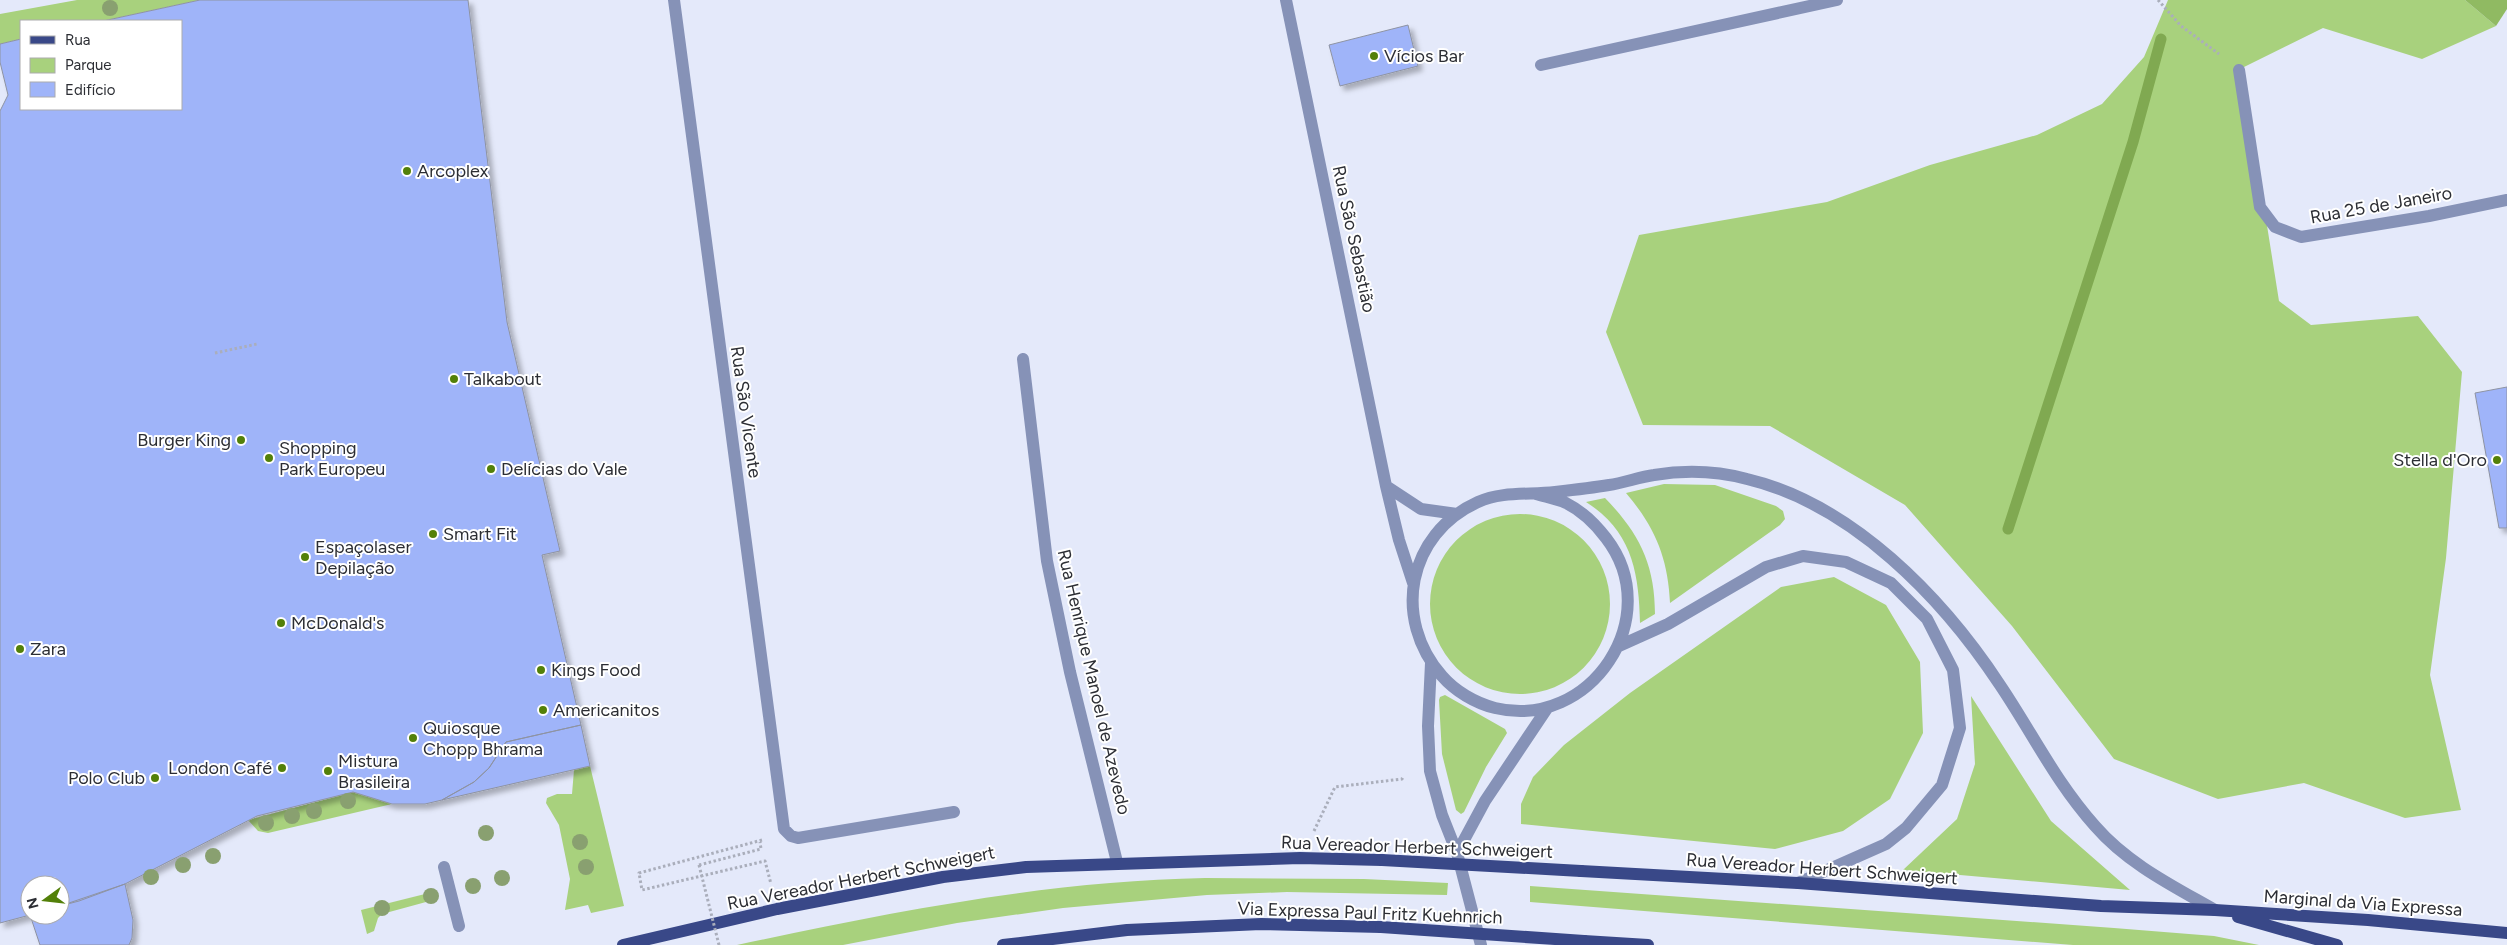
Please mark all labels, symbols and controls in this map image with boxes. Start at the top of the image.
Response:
legend [20,20,182,110]
text: Rua [65,31,90,49]
place label: Vícios Bar [1384,45,1464,67]
marker: Vícios Bar [1368,50,1380,62]
text: Parque [65,56,112,74]
text: Edifício [65,81,116,99]
place label: Arcoplex [417,160,489,182]
street label: Rua São Sebastião [1328,164,1380,314]
marker: Arcoplex [401,165,413,177]
street label: Rua 25 de Janeiro [2308,182,2454,228]
street label: Rua São Vicente [726,345,766,479]
place label: Talkabout [464,368,542,390]
marker: Talkabout [448,373,460,385]
place label: Burger King [137,429,231,451]
marker: Burger King [235,434,247,446]
place label: Shopping Park Europeu [279,437,385,480]
place label: Stella d'Oro [2393,449,2487,471]
marker: Shopping Park Europeu [263,452,275,464]
marker: Stella d'Oro [2491,454,2503,466]
place label: Delícias do Vale [501,458,628,480]
marker: Delícias do Vale [485,463,497,475]
place label: Smart Fit [443,523,517,545]
marker: Smart Fit [427,528,439,540]
place label: Espaçolaser Depilação [315,536,411,579]
street label: Rua Henrique Manoel de Azevedo [1053,547,1135,817]
marker: Espaçolaser Depilação [299,551,311,563]
place label: McDonald's [291,612,385,634]
marker: McDonald's [275,617,287,629]
place label: Zara [30,638,66,660]
marker: Zara [14,643,26,655]
place label: Kings Food [551,659,641,681]
marker: Kings Food [535,664,547,676]
place label: Americanitos [553,699,659,721]
marker: Americanitos [537,704,549,716]
place label: Quiosque Chopp Bhrama [423,717,543,760]
marker: Quiosque Chopp Bhrama [407,732,419,744]
place label: Mistura Brasileira [338,750,410,793]
place label: London Café [168,757,272,779]
marker: London Café [276,762,288,774]
marker: Mistura Brasileira [322,765,334,777]
place label: Polo Club [68,767,145,789]
marker: Polo Club [149,772,161,784]
street label: Rua Vereador Herbert Schweigert [1281,831,1554,863]
street label: Rua Vereador Herbert Schweigert [725,841,997,915]
street label: Rua Vereador Herbert Schweigert [1685,849,1959,889]
north arrow [20,875,70,925]
street label: Marginal da Via Expressa [2263,885,2463,921]
text: N [23,896,43,911]
street label: Via Expressa Paul Fritz Kuehnrich [1237,897,1503,929]

